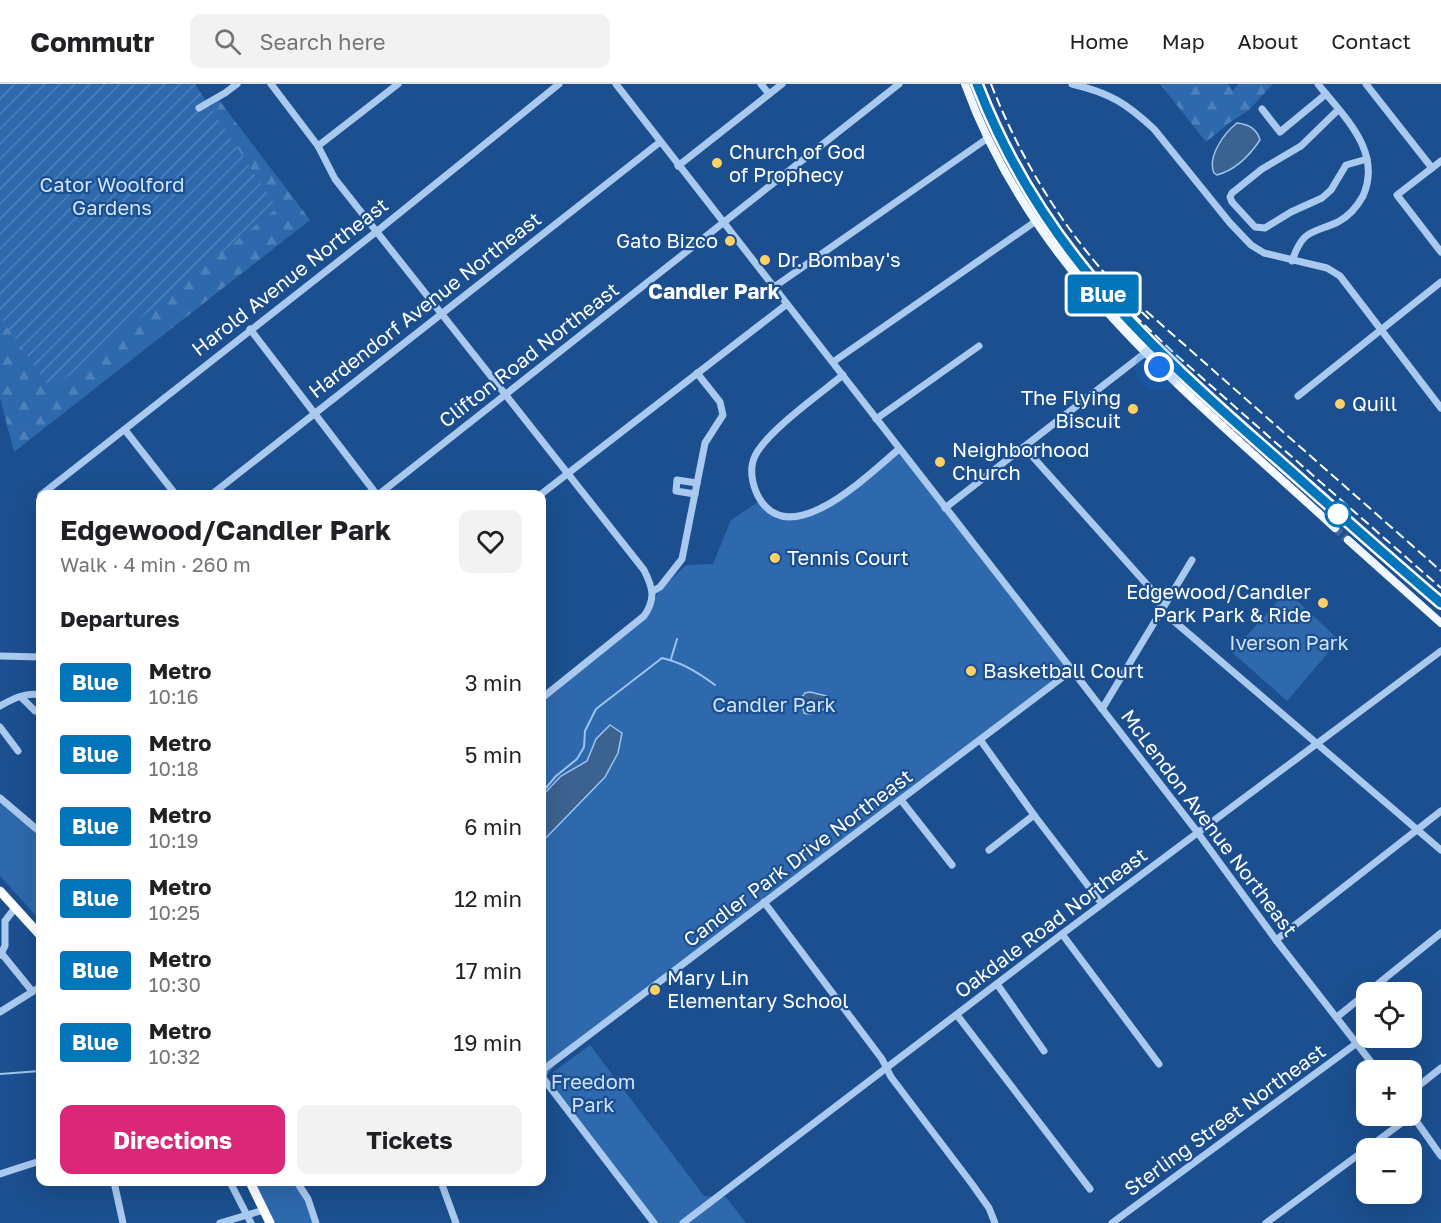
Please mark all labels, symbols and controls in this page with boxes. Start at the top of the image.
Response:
search box [190,14,610,68]
text: Commutr [30,25,154,58]
icon: search [211,25,244,58]
text: Search here [259,28,386,55]
text: Home [1069,28,1129,54]
text: Map [1162,28,1205,54]
text: About [1238,28,1298,54]
text: Contact [1331,28,1411,54]
place label: Church of God of Prophecy [729,139,865,186]
marker: Church of God of Prophecy [710,156,724,170]
park label: Cator Woolford Gardens [40,172,184,219]
street label: Harold Avenue Northeast [186,192,392,360]
street label: Hardendorf Avenue Northeast [304,206,545,402]
place label: Gato Bizco [616,228,718,252]
marker: Gato Bizco [723,234,737,248]
place label: Dr. Bombay's [777,247,901,271]
marker: Dr. Bombay's [758,253,772,267]
line badge: Blue [1061,274,1145,314]
street label: Clifton Road Northeast [434,277,623,432]
district label: Candler Park [648,278,780,304]
text: Blue [1080,281,1126,307]
your location [1144,352,1174,382]
place label: The Flying Biscuit [1021,385,1121,432]
place label: Quill [1352,391,1397,415]
marker: Quill [1333,397,1347,411]
marker: The Flying Biscuit [1126,402,1140,416]
place label: Neighborhood Church [952,437,1089,484]
marker: Neighborhood Church [933,455,947,469]
unlabelled marker [1325,501,1351,527]
button: heart [459,510,522,573]
text: Edgewood/Candler Park [60,513,391,546]
place label: Tennis Court [787,545,909,569]
marker: Tennis Court [768,551,782,565]
text: Walk · 4 min · 260 m [60,552,251,576]
place label: Edgewood/Candler Park Park & Ride [1126,579,1311,626]
marker: Edgewood/Candler Park Park & Ride [1316,596,1330,610]
text: Departures [60,605,179,632]
park label: Iverson Park [1229,630,1349,654]
text: Metro [149,657,211,684]
place label: Basketball Court [983,658,1144,682]
marker: Basketball Court [964,664,978,678]
text: Blue [72,669,119,695]
text: 3 min [465,669,522,696]
text: 10:16 [149,684,199,708]
park label: Candler Park [712,692,836,716]
street label: McLendon Avenue Northeast [1117,704,1303,940]
text: Metro [149,729,211,756]
text: Blue [72,741,119,767]
text: 5 min [465,741,522,768]
text: 10:18 [149,756,199,780]
street label: Candler Park Drive Northeast [678,763,916,951]
text: Metro [149,801,211,828]
text: Blue [72,813,119,839]
text: 6 min [464,813,522,840]
text: 10:19 [149,828,199,852]
street label: Oakdale Road Northeast [949,842,1151,1002]
text: Metro [149,873,211,900]
text: Blue [72,885,119,911]
text: 12 min [454,885,522,912]
text: 10:25 [149,900,200,924]
text: Metro [149,945,211,972]
text: Blue [72,957,119,983]
text: 17 min [455,957,522,984]
place label: Mary Lin Elementary School [667,965,849,1012]
text: 10:30 [149,972,201,996]
map controls [1356,982,1422,1204]
button: locate [1356,982,1422,1048]
marker: Mary Lin Elementary School [648,983,662,997]
text: Metro [149,1017,211,1044]
text: Blue [72,1029,119,1055]
text: 19 min [454,1029,522,1056]
street label: Sterling Street Northeast [1119,1038,1330,1200]
text: 10:32 [149,1044,200,1068]
button: + [1356,1060,1422,1126]
park label: Freedom Park [551,1069,635,1116]
button: Directions [60,1105,285,1174]
button: Tickets [297,1105,522,1174]
button: − [1356,1138,1422,1204]

